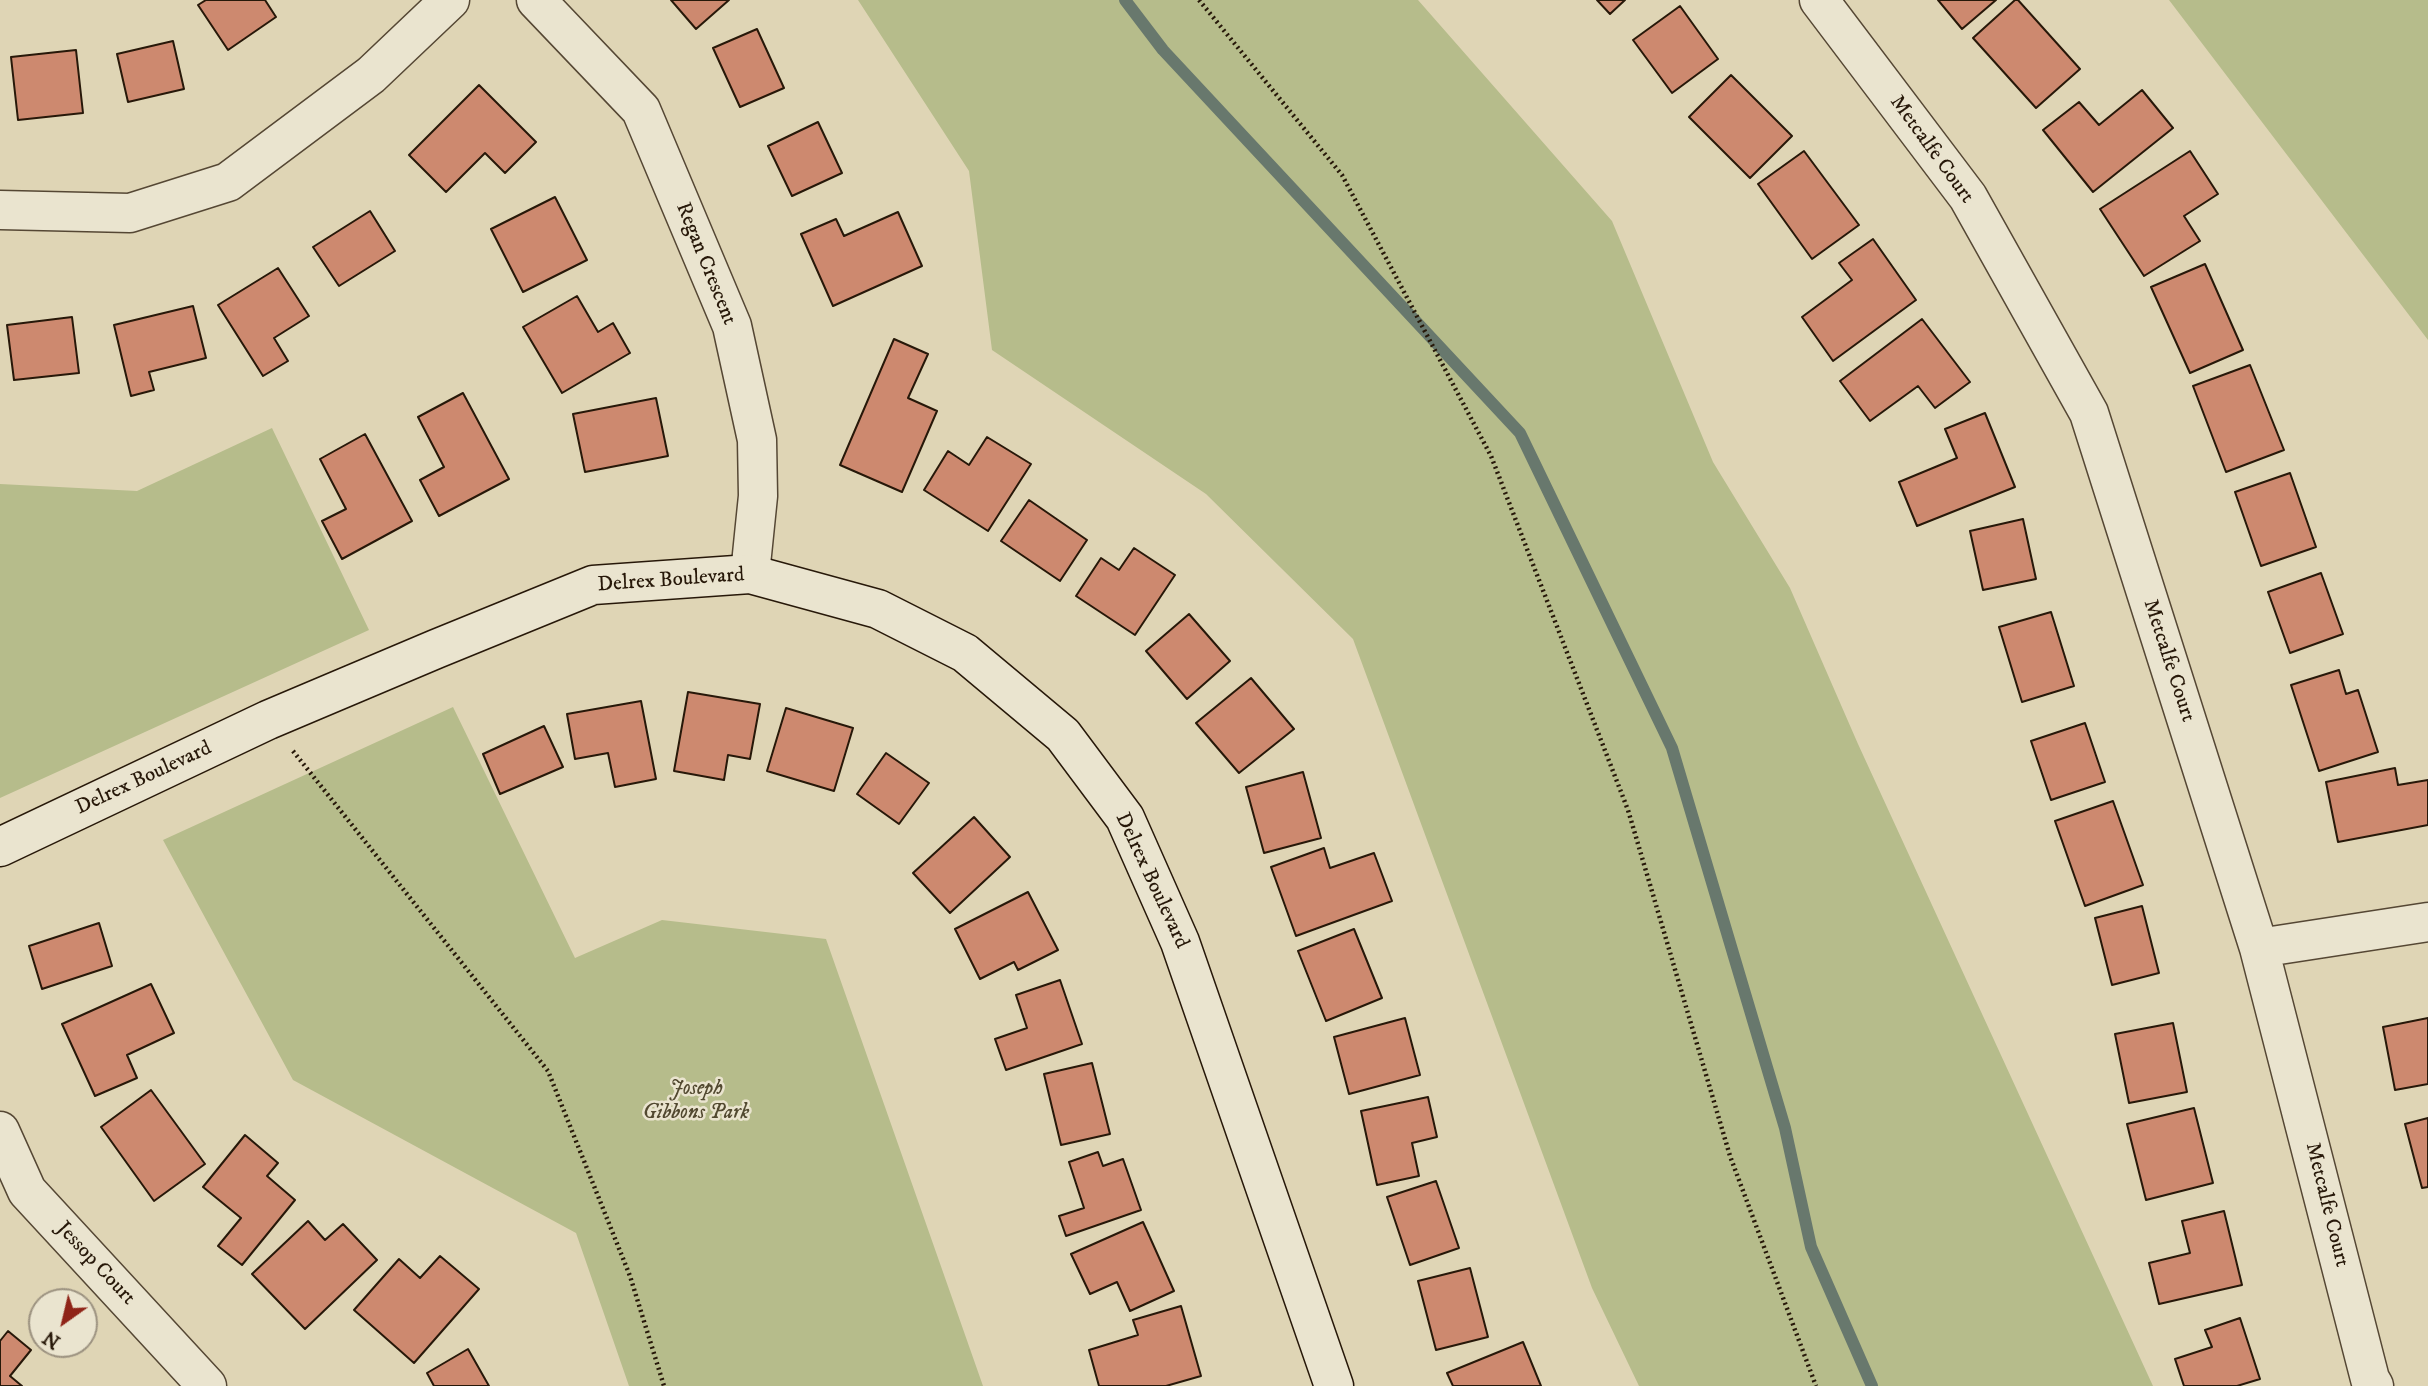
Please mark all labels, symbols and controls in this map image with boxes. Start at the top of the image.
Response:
street label: Metcalfe Court [1883,91,1979,209]
street label: Regan Crescent [669,199,741,329]
street label: Delrex Boulevard [597,563,745,599]
street label: Metcalfe Court [2136,597,2200,725]
street label: Delrex Boulevard [72,737,216,821]
street label: Delrex Boulevard [1109,809,1193,953]
park label: Joseph Gibbons Park [643,1077,749,1127]
street label: Metcalfe Court [2298,1140,2354,1270]
street label: Jessop Court [50,1217,140,1311]
north arrow [28,1288,98,1358]
text: N [39,1325,65,1353]

